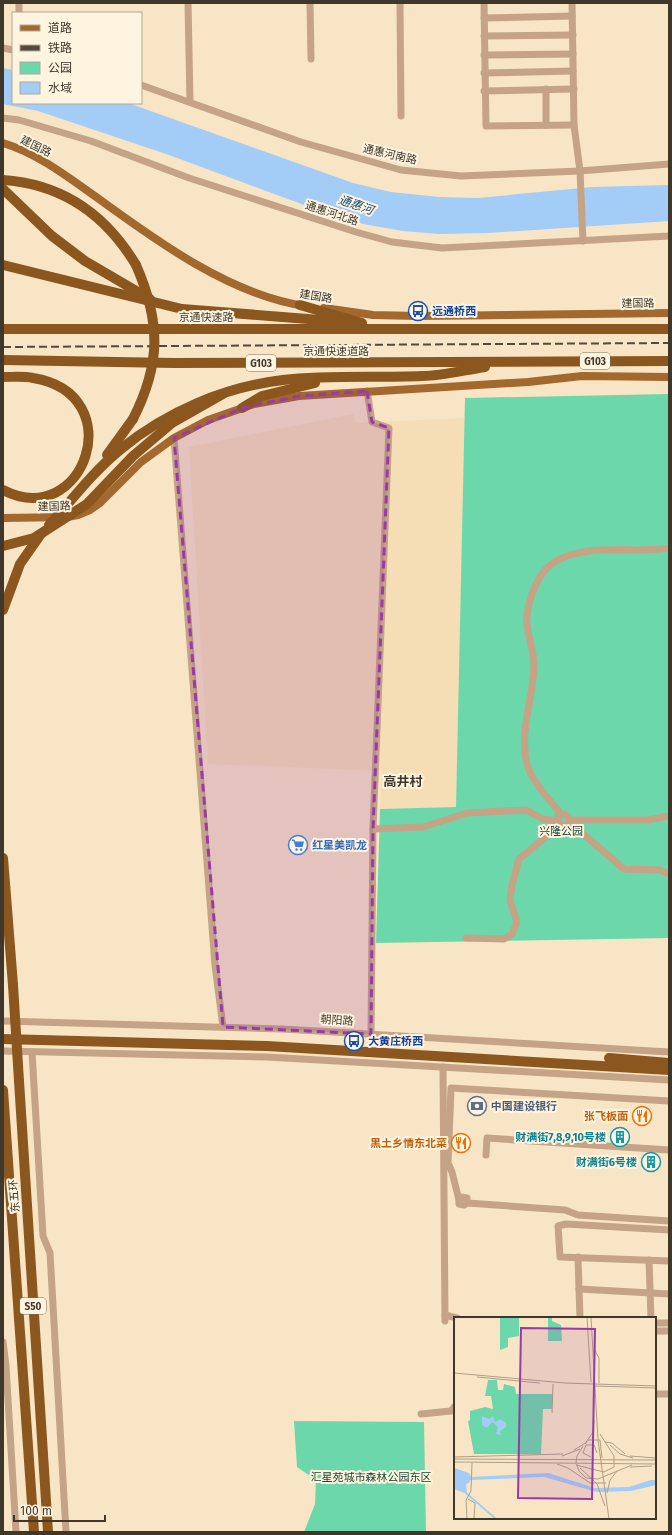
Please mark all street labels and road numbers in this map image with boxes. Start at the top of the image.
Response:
street label: 建国路 [18,133,53,160]
street label: 通惠河南路 [362,142,418,167]
street label: 通惠河北路 [304,199,360,228]
street label: 建国路 [299,287,333,305]
street label: 建国路 [621,297,655,310]
street label: 京通快速路 [179,311,234,324]
street label: 京通快速道路 [303,345,369,358]
road number: G103 [580,353,610,369]
road number: G103 [246,355,276,371]
street label: 建国路 [37,499,71,514]
street label: 朝阳路 [320,1013,354,1028]
street label: 东五环 [7,1179,22,1213]
road number: S50 [20,1298,46,1314]

